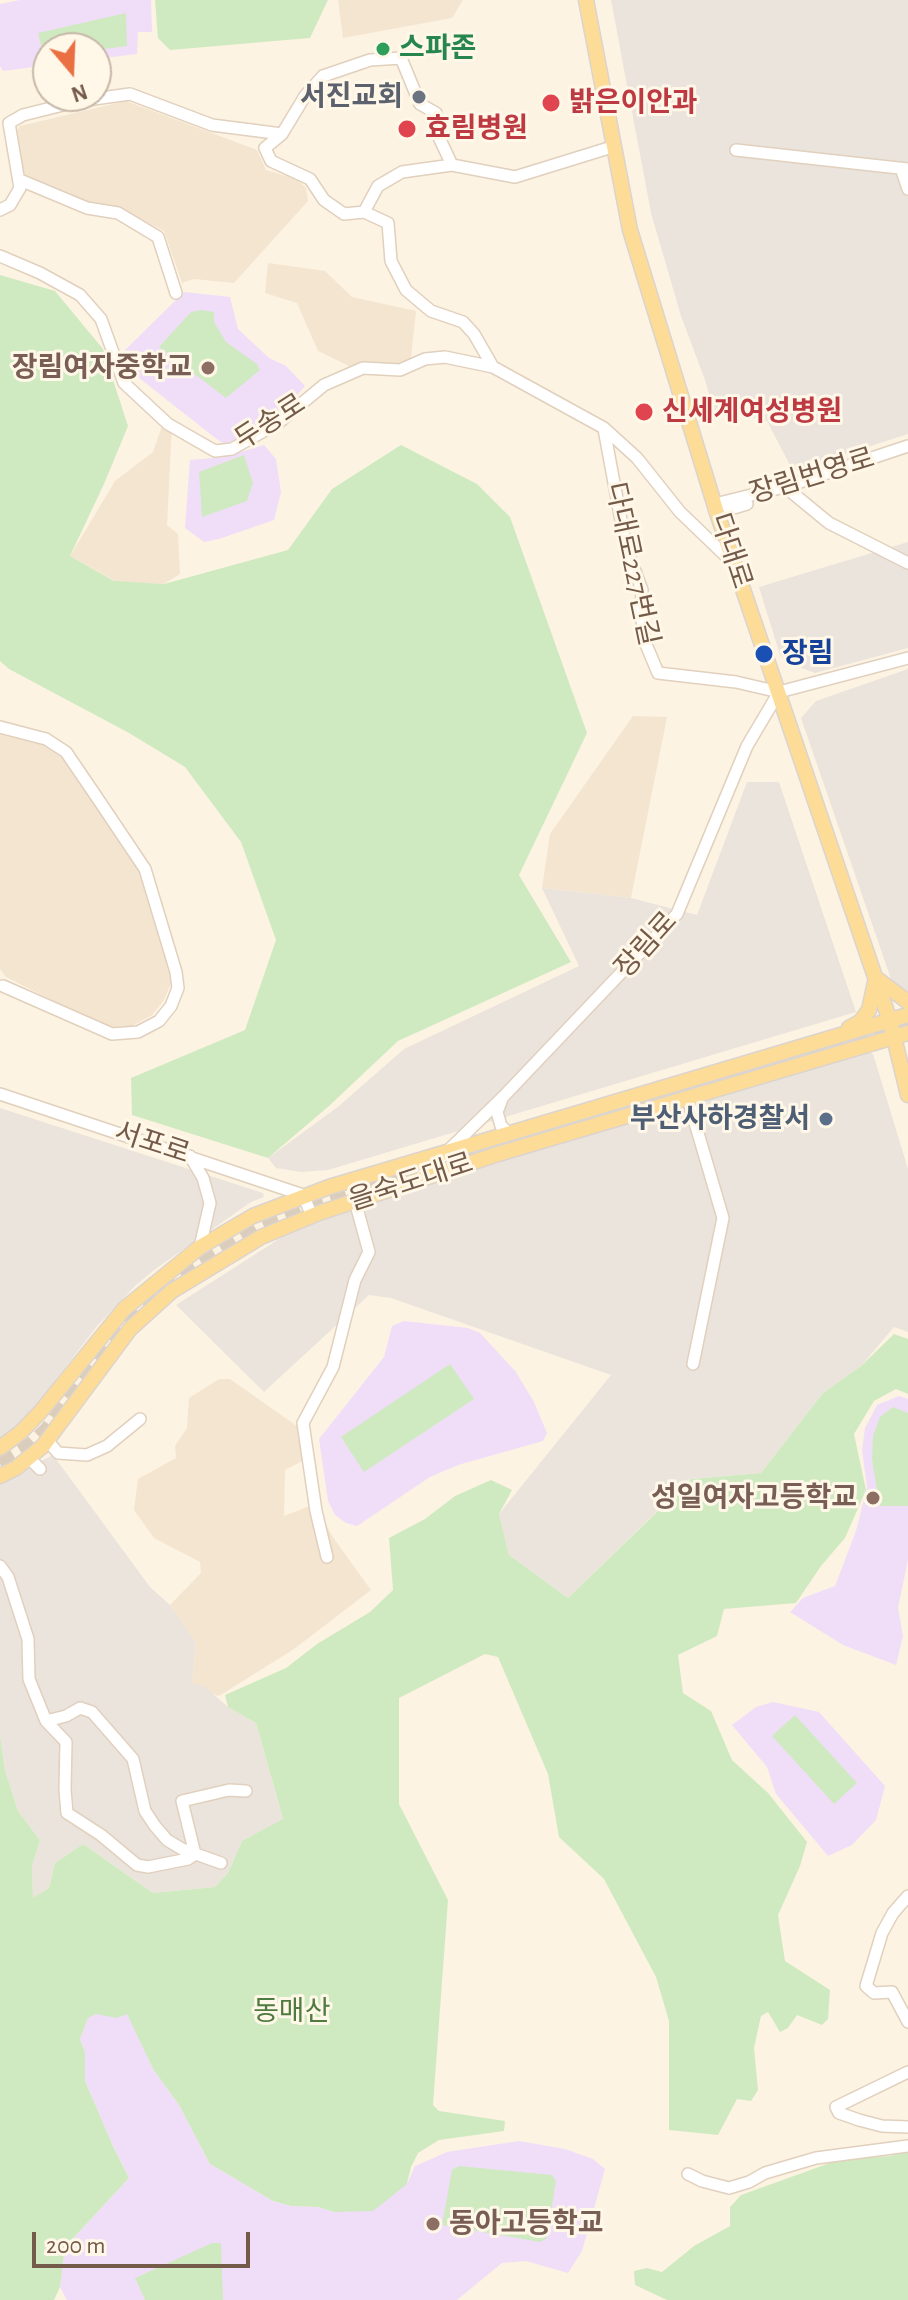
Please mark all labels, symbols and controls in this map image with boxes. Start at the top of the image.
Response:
north arrow [32,32,112,112]
place label: 스파존 [399,32,476,66]
marker: 스파존 [374,40,392,58]
text: N [68,80,90,106]
place label: 서진교회 [300,80,403,114]
place label: 밝은이안과 [569,86,698,120]
marker: 서진교회 [410,88,428,106]
marker: 밝은이안과 [540,92,562,114]
place label: 효림병원 [425,112,528,146]
marker: 효림병원 [396,118,418,140]
place label: 장림여자중학교 [12,351,192,385]
marker: 장림여자중학교 [199,359,217,377]
street label: 두송로 [228,387,312,457]
place label: 신세계여성병원 [662,395,842,429]
marker: 신세계여성병원 [633,401,655,423]
street label: 장림번영로 [746,441,878,511]
street label: 다대로227번길 [598,479,666,649]
street label: 다대로 [703,509,759,593]
place label: 장림 [782,637,834,671]
marker: 장림 [753,643,775,665]
street label: 장림로 [608,905,684,985]
place label: 부산사하경찰서 [630,1102,810,1136]
marker: 부산사하경찰서 [817,1110,835,1128]
street label: 서포로 [110,1115,194,1171]
street label: 을숙도대로 [345,1146,477,1218]
place label: 성일여자고등학교 [651,1481,857,1515]
marker: 성일여자고등학교 [864,1489,882,1507]
park label: 동매산 [253,1995,331,2029]
place label: 동아고등학교 [449,2207,604,2241]
marker: 동아고등학교 [424,2215,442,2233]
scale bar [36,2216,254,2266]
text: 200 m [46,2234,105,2258]

